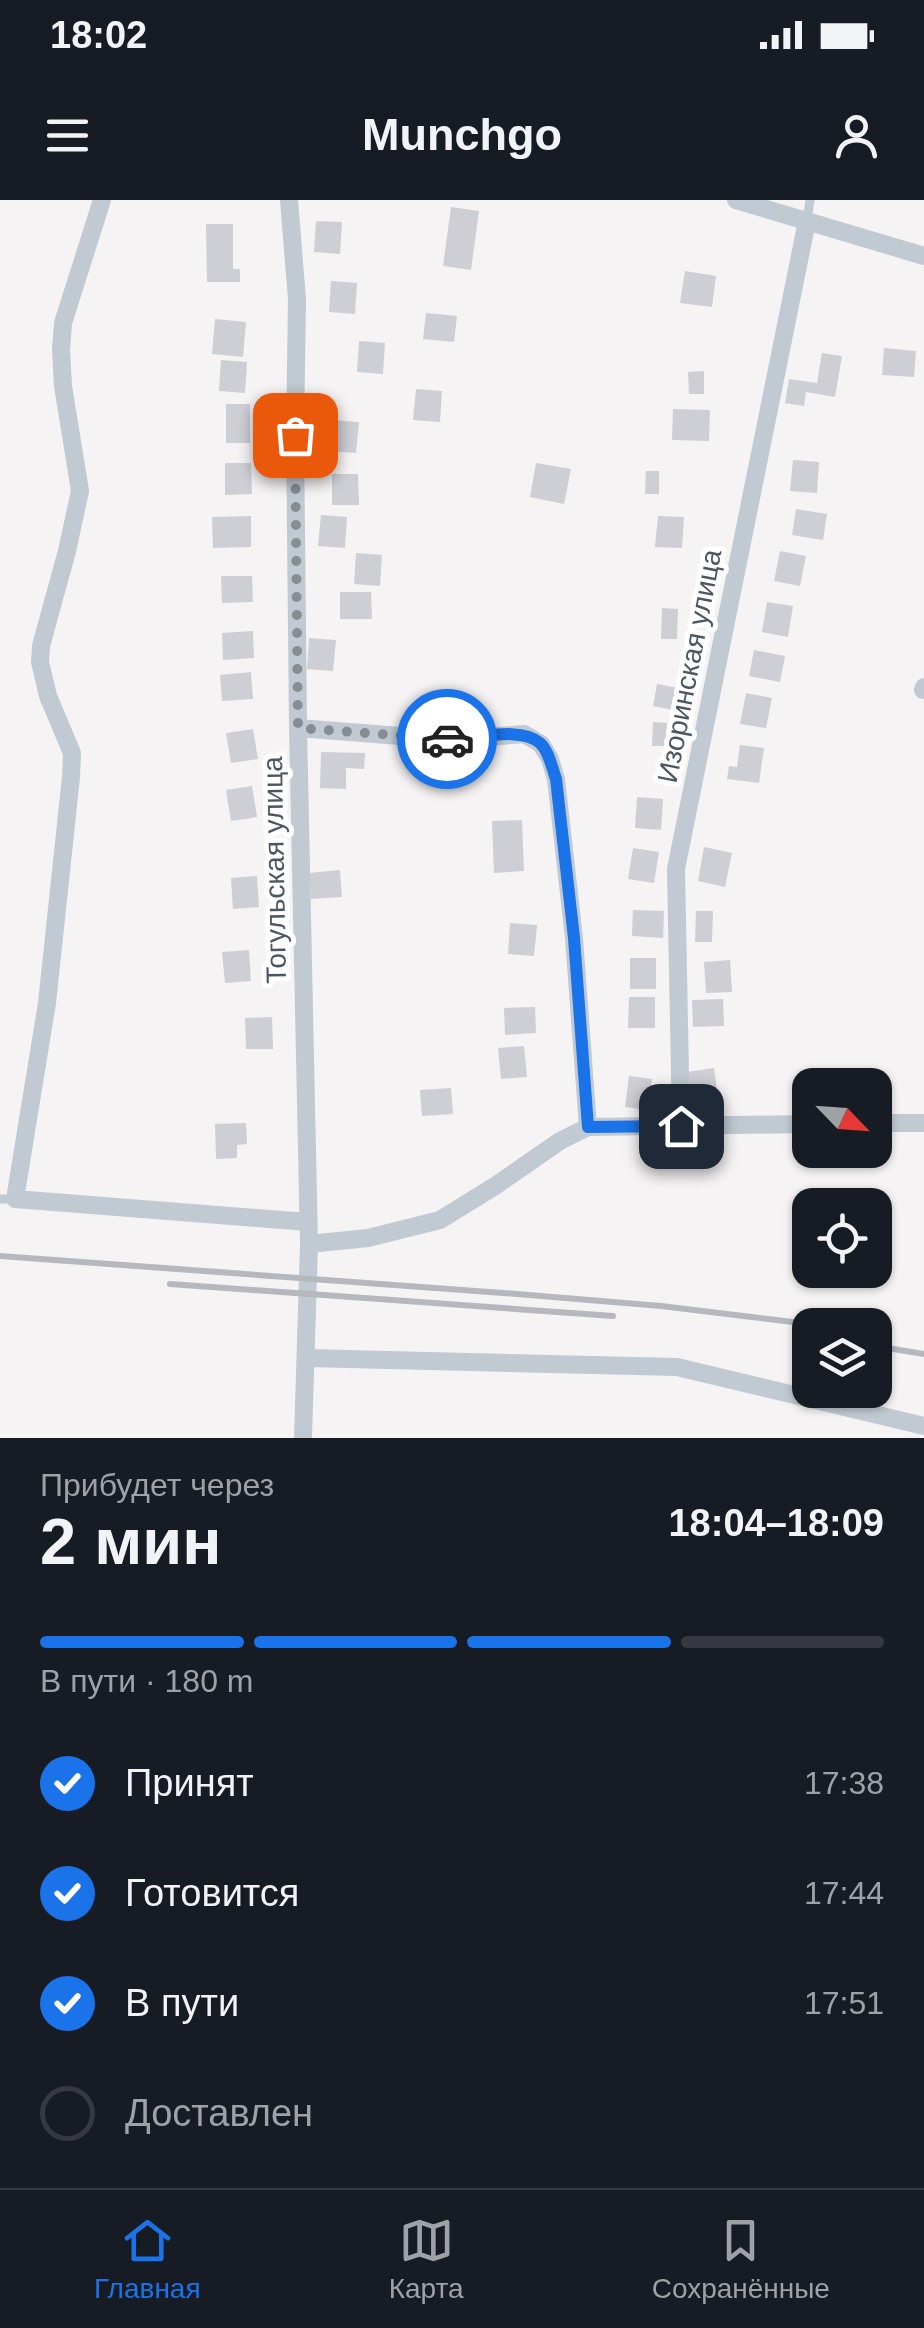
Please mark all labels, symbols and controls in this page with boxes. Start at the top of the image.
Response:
text: 18:02 [50,14,147,56]
icon: menu [40,108,95,163]
icon: person [829,108,884,163]
text: Munchgo [362,109,562,160]
pin [253,393,338,478]
icon: bag [268,408,323,463]
street label: Изоринская улица [652,546,727,785]
courier [397,689,497,789]
icon: car [420,712,475,767]
street label: Тогульская улица [257,756,292,984]
north arrow [792,1068,892,1168]
map controls [792,1068,892,1408]
pin [639,1084,724,1169]
icon: home [654,1099,709,1154]
button: locate [792,1188,892,1288]
button: layers [792,1308,892,1408]
text: Прибудет через [40,1467,274,1503]
text: 18:04–18:09 [668,1502,884,1544]
text: 2 мин [40,1505,222,1578]
text: В пути · 180 m [40,1663,253,1699]
icon: check [40,1756,95,1811]
text: Принят [125,1762,254,1804]
text: 17:38 [804,1765,884,1801]
icon: check [40,1866,95,1921]
text: Готовится [125,1872,299,1914]
text: 17:44 [804,1875,884,1911]
icon: check [40,1976,95,2031]
text: В пути [125,1982,239,2024]
text: 17:51 [804,1985,884,2021]
text: Доставлен [125,2092,313,2134]
tab: Главная [94,2213,201,2305]
tab: Карта [389,2213,464,2305]
tab: Сохранённые [652,2213,830,2305]

